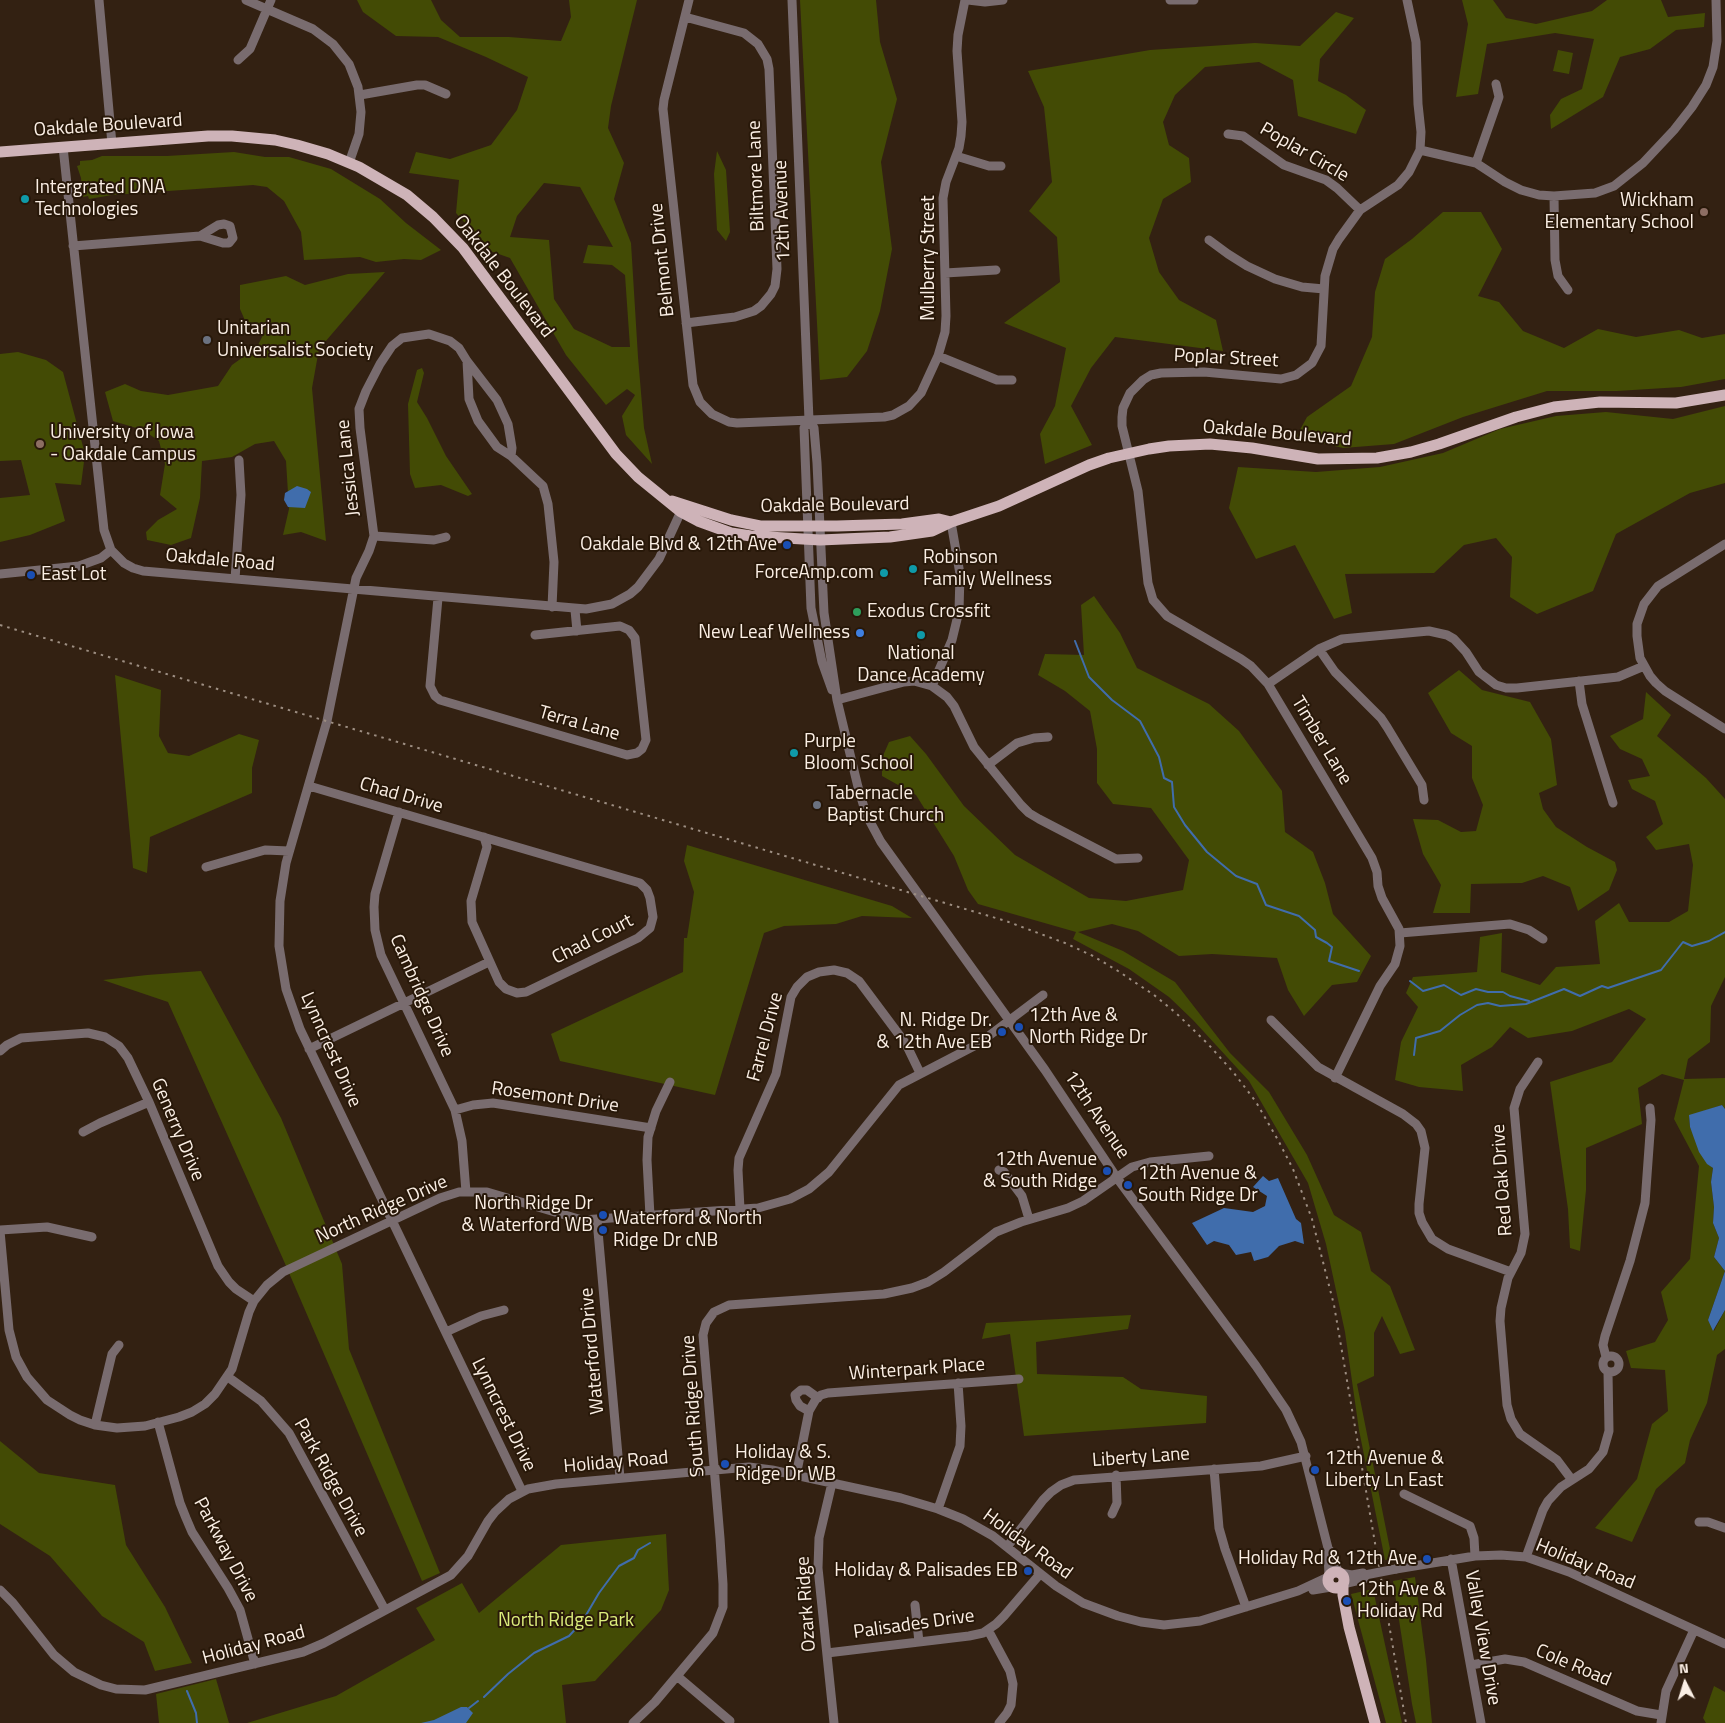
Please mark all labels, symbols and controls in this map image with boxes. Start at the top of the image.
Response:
street label: Oakdale Boulevard [33,109,183,143]
street label: Poplar Circle [1255,118,1353,188]
street label: Biltmore Lane [744,120,770,232]
street label: 12th Avenue [770,160,796,262]
place label: Intergrated DNA Technologies [35,177,165,221]
place label: Wickham Elementary School [1545,190,1694,234]
marker: Intergrated DNA Technologies [19,193,31,205]
street label: Mulberry Street [918,195,940,321]
street label: Belmont Drive [646,202,680,318]
marker: Wickham Elementary School [1698,206,1710,218]
street label: Oakdale Boulevard [448,211,558,343]
place label: Unitarian Universalist Society [217,318,373,362]
marker: Unitarian Universalist Society [201,334,213,346]
street label: Poplar Street [1173,345,1279,373]
street label: Oakdale Boulevard [1202,416,1352,452]
street label: Jessica Lane [333,418,365,518]
place label: University of Iowa - Oakdale Campus [50,422,196,466]
marker: University of Iowa - Oakdale Campus [34,438,46,450]
street label: Oakdale Boulevard [760,493,910,519]
place label: Oakdale Blvd & 12th Ave [580,534,777,556]
marker: Oakdale Blvd & 12th Ave [781,539,793,551]
street label: Oakdale Road [164,545,276,577]
place label: Robinson Family Wellness [923,547,1052,591]
place label: ForceAmp.com [755,562,874,584]
marker: Robinson Family Wellness [907,563,919,575]
place label: East Lot [41,564,106,586]
marker: ForceAmp.com [878,567,890,579]
marker: East Lot [25,569,37,581]
place label: Exodus Crossfit [867,601,991,623]
marker: Exodus Crossfit [851,606,863,618]
place label: New Leaf Wellness [698,622,850,644]
marker: New Leaf Wellness [854,627,866,639]
marker: National Dance Academy [915,629,927,641]
place label: National Dance Academy [857,643,985,687]
street label: Timber Lane [1286,693,1356,789]
street label: Terra Lane [536,702,622,746]
place label: Purple Bloom School [804,731,913,775]
marker: Purple Bloom School [788,747,800,759]
street label: Chad Drive [357,773,445,819]
place label: Tabernacle Baptist Church [827,783,944,827]
marker: Tabernacle Baptist Church [811,799,823,811]
street label: Chad Court [549,910,637,970]
street label: Cambridge Drive [384,931,458,1061]
street label: Lynncrest Drive [295,989,365,1111]
street label: Farrel Drive [743,990,789,1084]
place label: 12th Ave & North Ridge Dr [1029,1005,1148,1049]
place label: N. Ridge Dr. & 12th Ave EB [876,1010,992,1054]
marker: 12th Ave & North Ridge Dr [1013,1021,1025,1033]
marker: N. Ridge Dr. & 12th Ave EB [996,1026,1008,1038]
street label: 12th Avenue [1058,1066,1134,1164]
street label: Generry Drive [145,1075,209,1185]
street label: Rosemont Drive [490,1078,620,1118]
street label: Red Oak Drive [1488,1123,1518,1237]
place label: 12th Avenue & South Ridge [983,1149,1097,1193]
place label: 12th Avenue & South Ridge Dr [1138,1163,1258,1207]
marker: 12th Avenue & South Ridge [1101,1165,1113,1177]
street label: North Ridge Drive [313,1171,451,1249]
marker: 12th Avenue & South Ridge Dr [1122,1179,1134,1191]
place label: North Ridge Dr & Waterford WB [462,1193,593,1237]
place label: Waterford & North Ridge Dr cNB [613,1208,762,1252]
marker: North Ridge Dr & Waterford WB [597,1209,609,1221]
marker: Waterford & North Ridge Dr cNB [597,1224,609,1236]
street label: Waterford Drive [576,1287,610,1415]
street label: South Ridge Drive [678,1334,710,1478]
street label: Winterpark Place [848,1354,986,1386]
street label: Lynncrest Drive [466,1355,540,1475]
street label: Park Ridge Drive [288,1415,372,1541]
place label: Holiday & S. Ridge Dr WB [735,1442,836,1486]
street label: Liberty Lane [1091,1443,1191,1473]
street label: Holiday Road [563,1447,669,1479]
place label: 12th Avenue & Liberty Ln East [1325,1448,1444,1492]
marker: Holiday & S. Ridge Dr WB [719,1458,731,1470]
marker: 12th Avenue & Liberty Ln East [1309,1464,1321,1476]
street label: Parkway Drive [188,1494,262,1606]
street label: Holiday Road [978,1505,1076,1585]
street label: Holiday Road [1532,1535,1638,1595]
place label: Holiday Rd & 12th Ave [1238,1548,1417,1570]
marker: Holiday Rd & 12th Ave [1421,1553,1433,1565]
street label: Ozark Ridge [792,1555,822,1653]
place label: Holiday & Palisades EB [834,1560,1018,1582]
marker: Holiday & Palisades EB [1022,1565,1034,1577]
street label: Valley View Drive [1459,1569,1505,1707]
place label: 12th Ave & Holiday Rd [1357,1579,1446,1623]
marker: 12th Ave & Holiday Rd [1341,1595,1353,1607]
street label: Palisades Drive [852,1605,976,1645]
park label: North Ridge Park [498,1610,634,1632]
street label: Holiday Road [200,1621,308,1671]
street label: Cole Road [1532,1640,1614,1692]
text: N [1678,1657,1689,1678]
north arrow [1660,1658,1710,1708]

